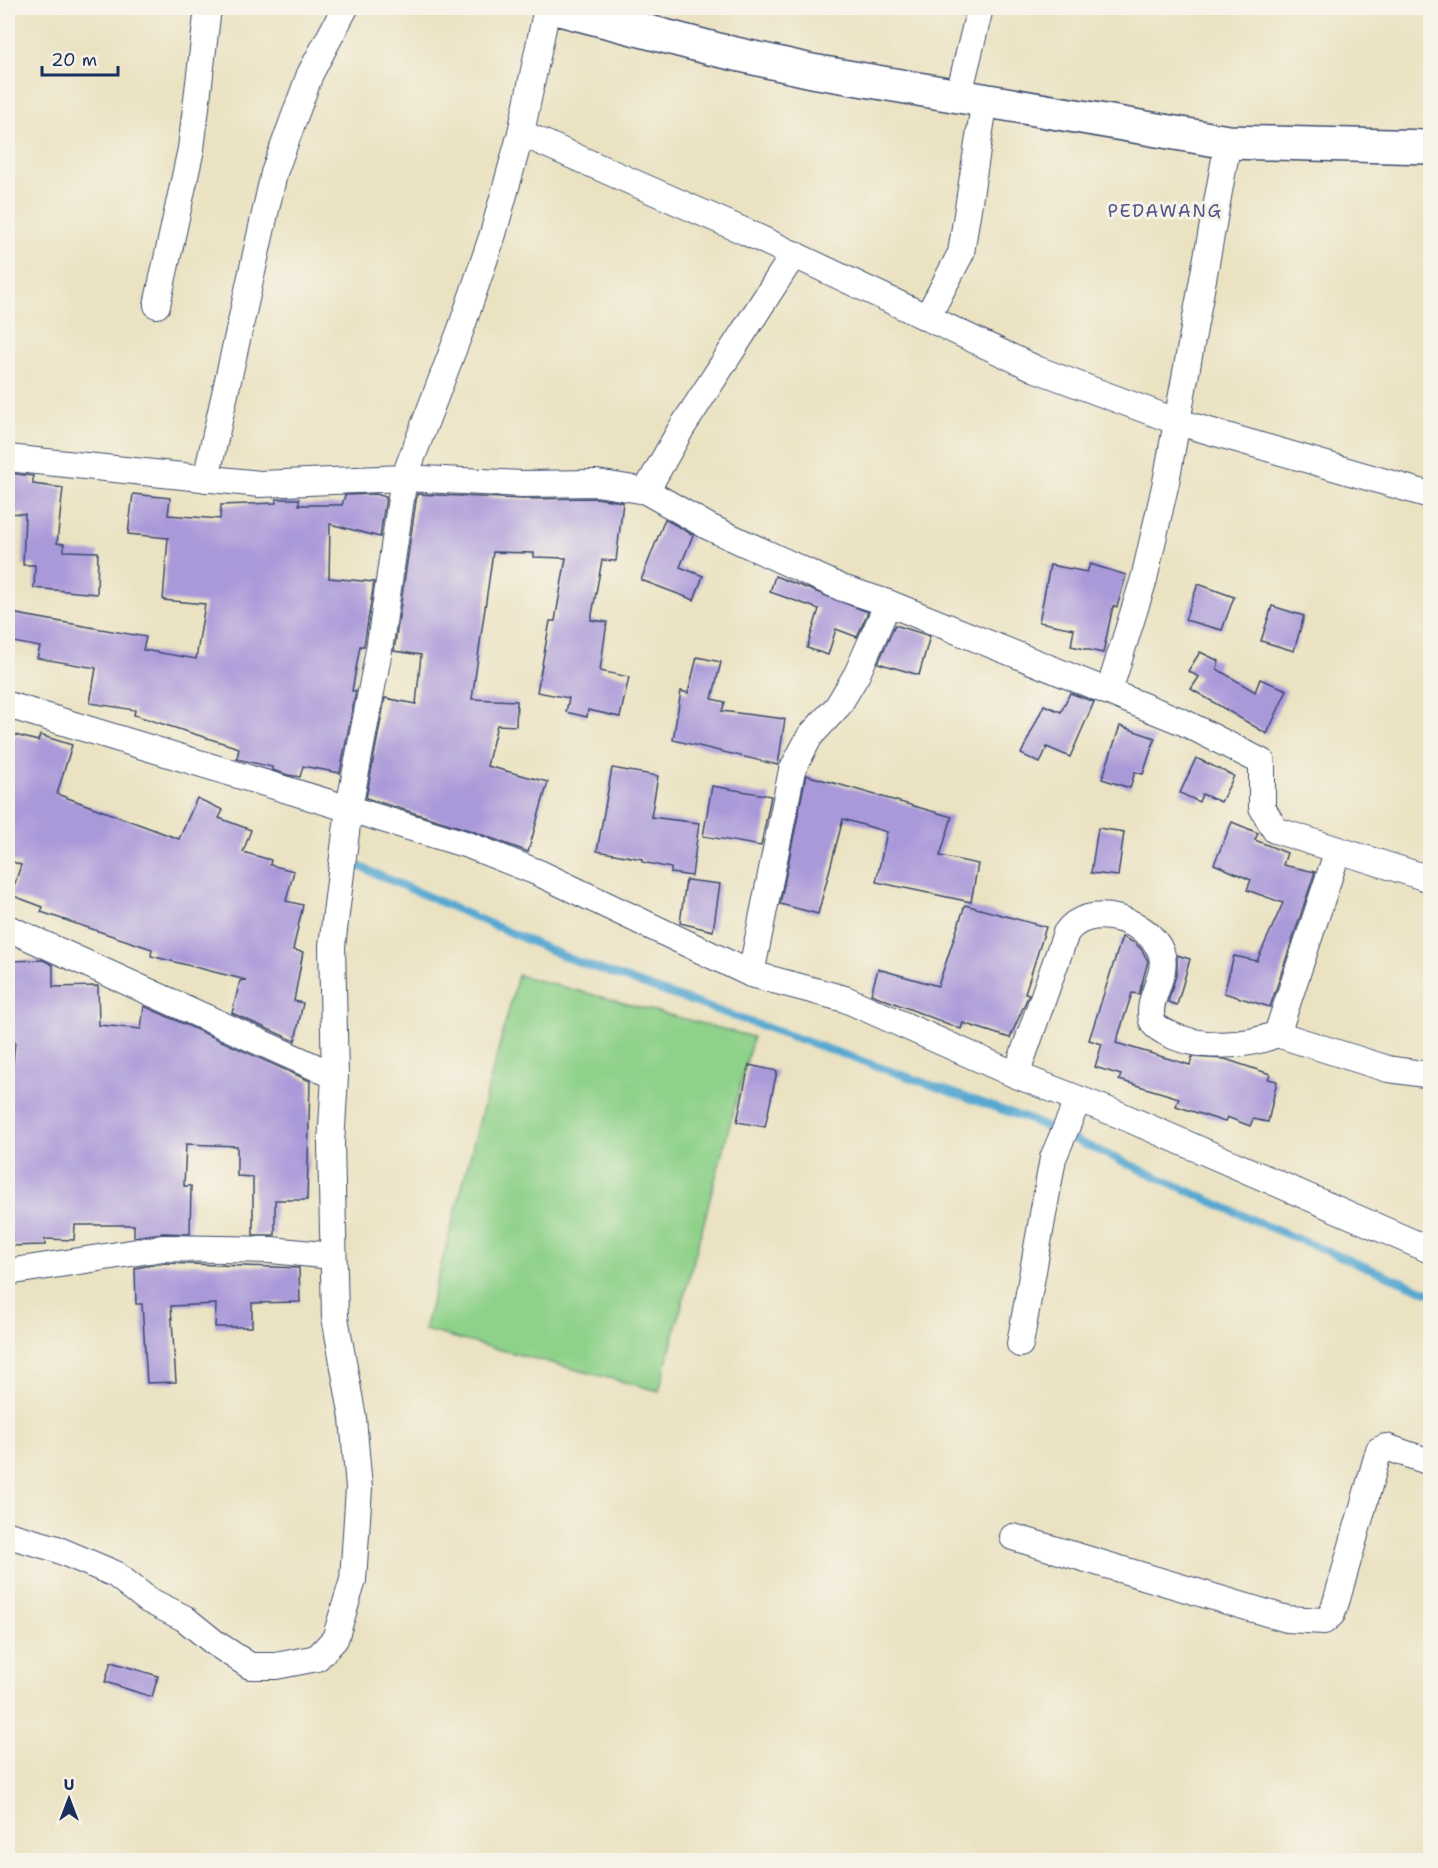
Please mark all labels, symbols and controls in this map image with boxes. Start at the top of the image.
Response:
scale bar [42,39,118,77]
text: 20 m [51,48,97,72]
district label: PEDAWANG [1108,199,1223,223]
north arrow [39,1769,99,1829]
text: U [64,1774,75,1795]

